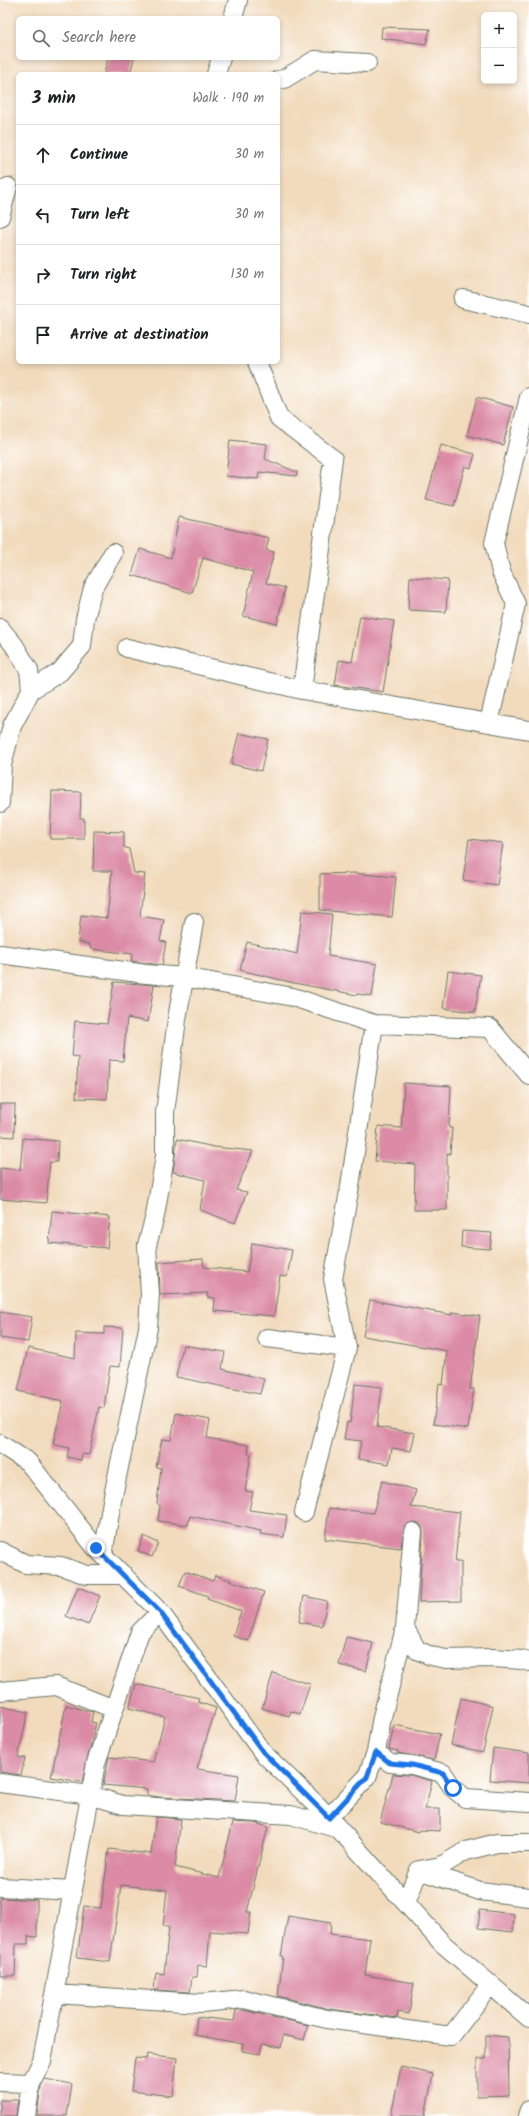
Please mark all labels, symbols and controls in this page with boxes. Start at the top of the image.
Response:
map controls [481,12,517,84]
button: + [481,12,517,48]
search box [16,16,280,60]
text: Search here [62,26,136,50]
icon: search [30,27,52,49]
button: − [481,48,517,84]
text: 3 min [32,85,76,112]
text: Walk · 190 m [192,88,264,109]
text: Continue [70,143,128,167]
icon: ahead [32,144,54,166]
text: 30 m [235,144,264,165]
text: Turn left [70,203,130,227]
icon: left [32,204,54,226]
text: 30 m [235,204,264,225]
text: Turn right [70,263,137,287]
icon: right [32,264,54,286]
text: 130 m [230,264,264,285]
text: Arrive at destination [70,323,209,347]
icon: arrive [32,324,54,346]
route end [87,1539,105,1557]
route start [444,1779,462,1797]

